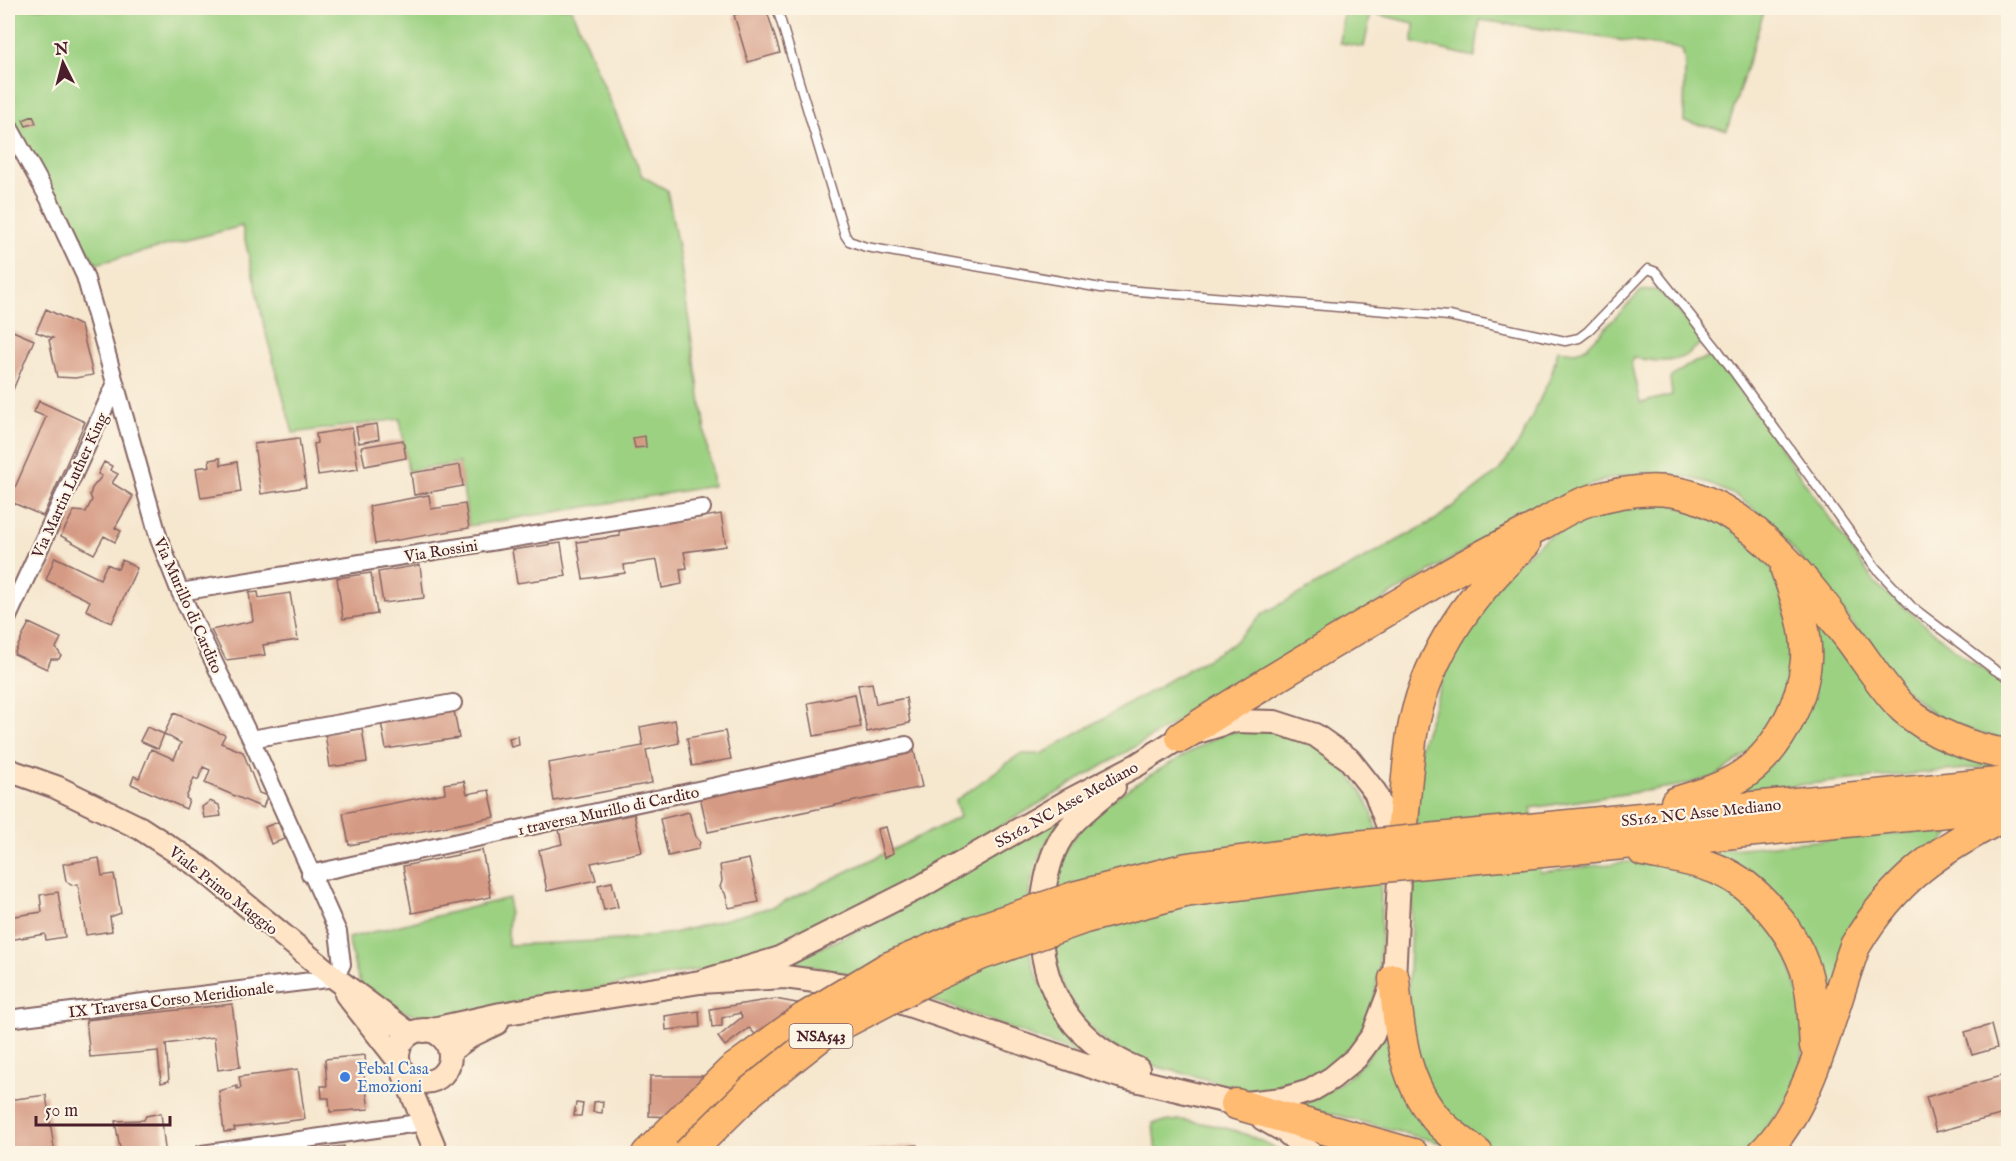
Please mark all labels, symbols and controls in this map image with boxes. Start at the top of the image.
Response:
north arrow [33,33,93,93]
text: N [53,39,70,61]
street label: Via Martin Luther King [28,410,113,563]
street label: Via Murillo di Cardito [148,534,226,677]
street label: Via Rossini [402,536,480,568]
street label: SS162 NC Asse Mediano [992,758,1142,853]
street label: 1 traversa Murillo di Cardito [516,783,701,841]
street label: SS162 NC Asse Mediano [1620,796,1783,832]
street label: Viale Primo Maggio [164,842,282,941]
street label: IX Traversa Corso Meridionale [67,978,275,1024]
road number: NSA543 [790,1024,852,1048]
place label: Febal Casa Emozioni [357,1060,429,1098]
marker: Febal Casa Emozioni [338,1070,352,1084]
scale bar [36,1089,170,1127]
text: 50 m [45,1100,78,1123]

